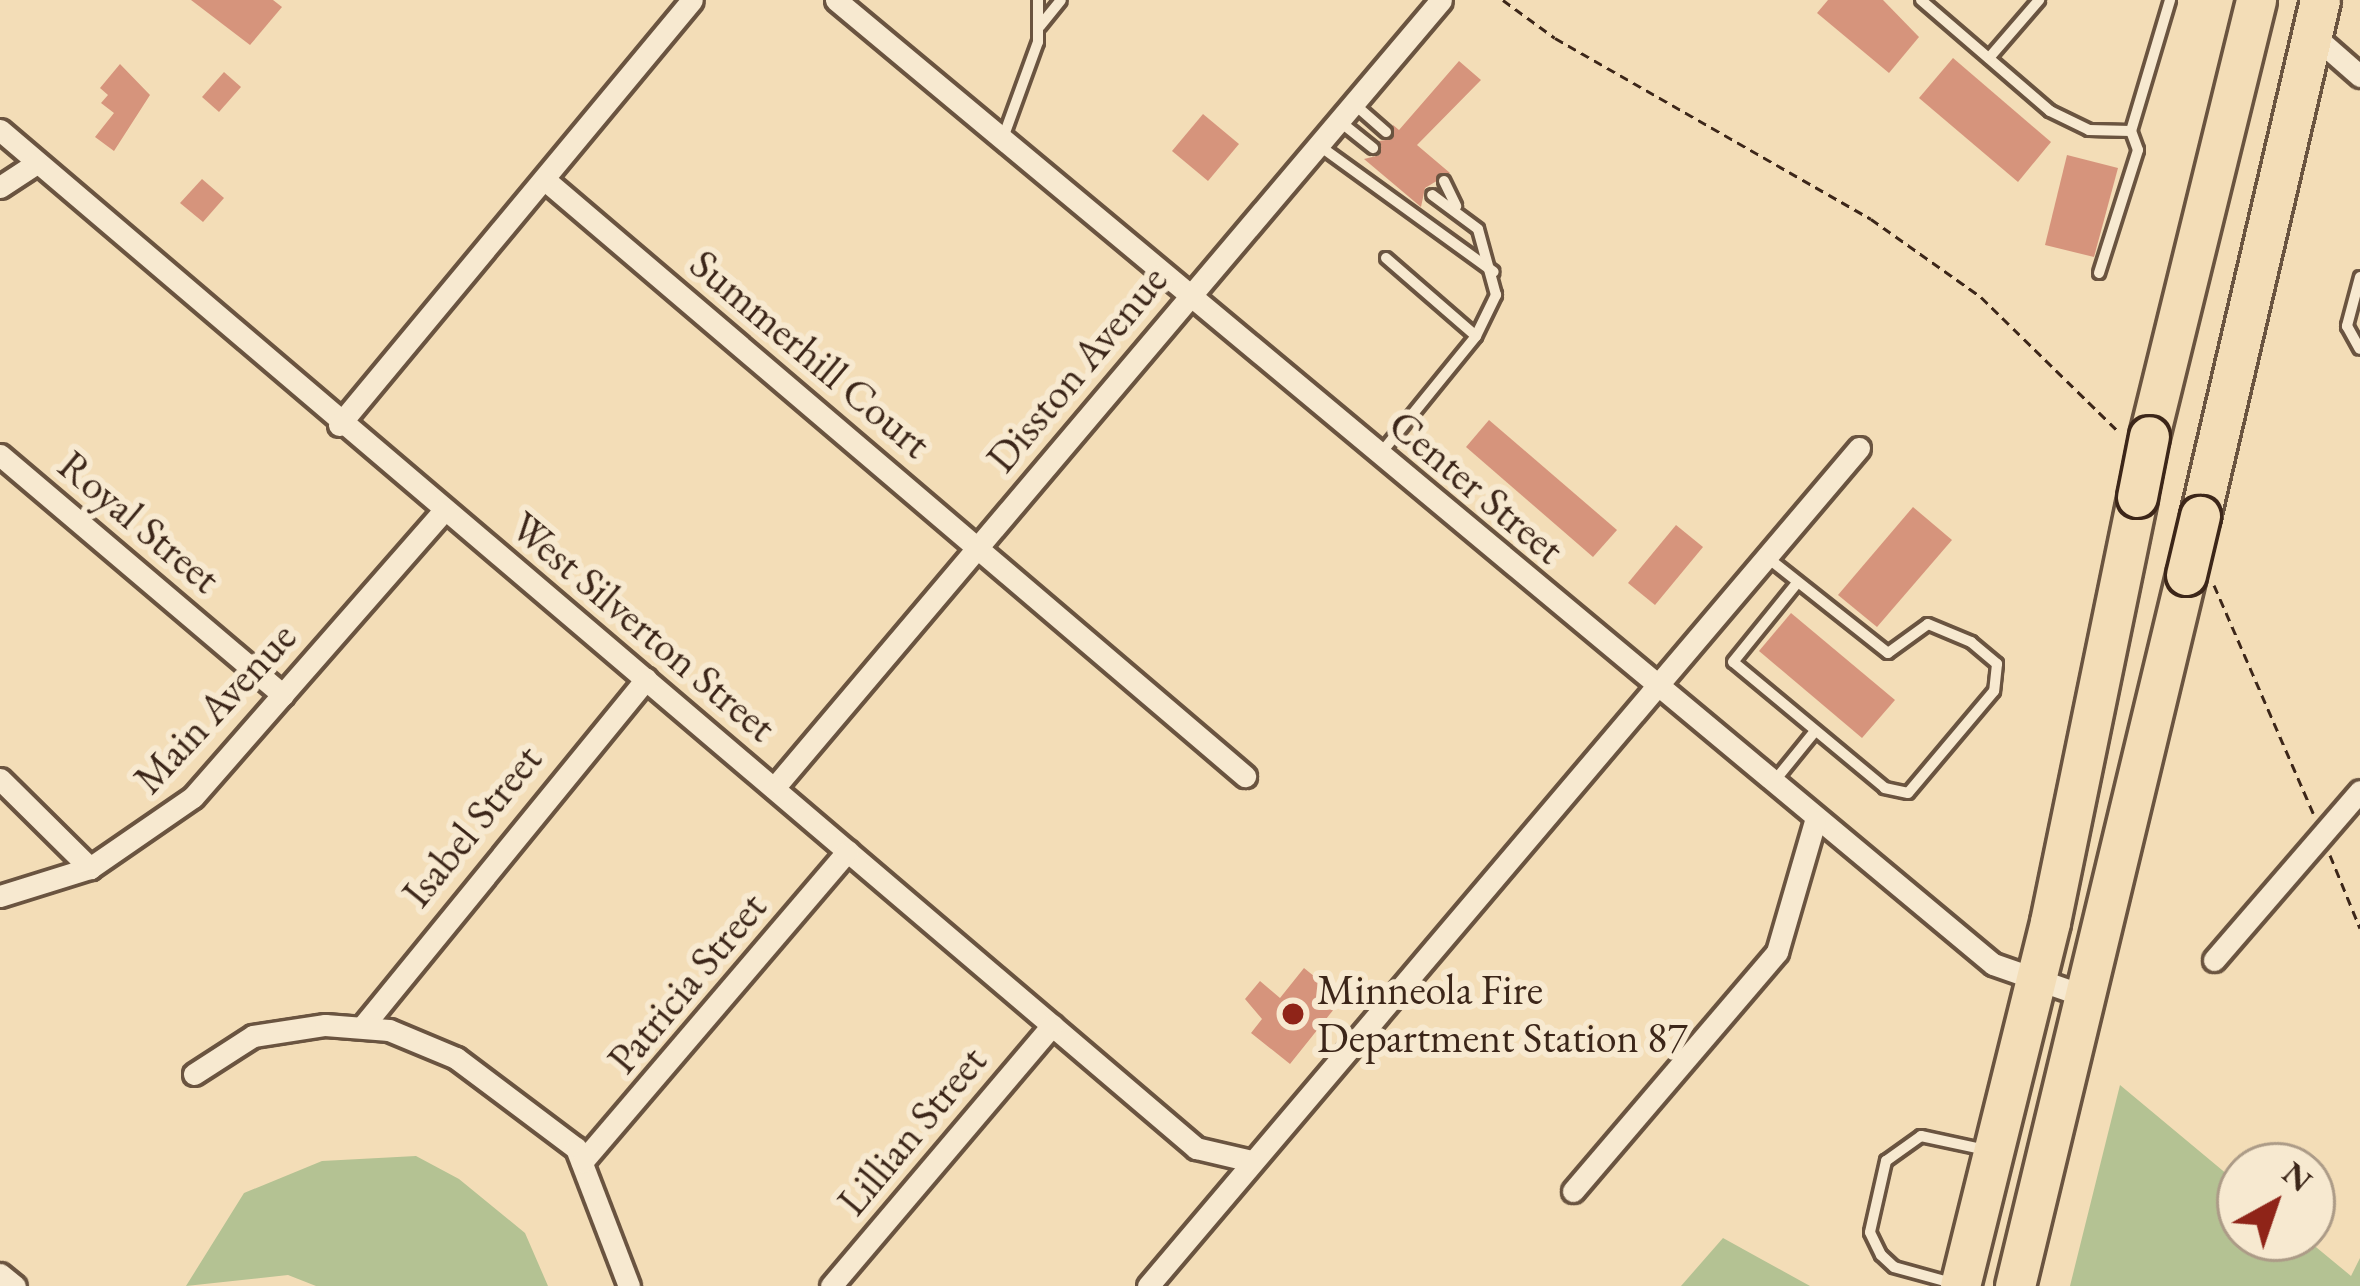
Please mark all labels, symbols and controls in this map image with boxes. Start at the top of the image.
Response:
street label: Summerhill Court [680,239,940,469]
street label: Disston Avenue [976,255,1178,483]
street label: Center Street [1378,399,1574,575]
street label: Royal Street [48,440,230,604]
street label: West Silverton Street [500,502,786,752]
street label: Main Avenue [123,612,307,804]
street label: Isabel Street [392,735,552,917]
street label: Patricia Street [597,882,777,1084]
place label: Minneola Fire Department Station 87 [1317,965,1687,1064]
marker: Minneola Fire Department Station 87 [1280,1001,1306,1027]
street label: Lillian Street [827,1036,997,1226]
north arrow [2216,1142,2336,1262]
text: N [2273,1151,2322,1201]

